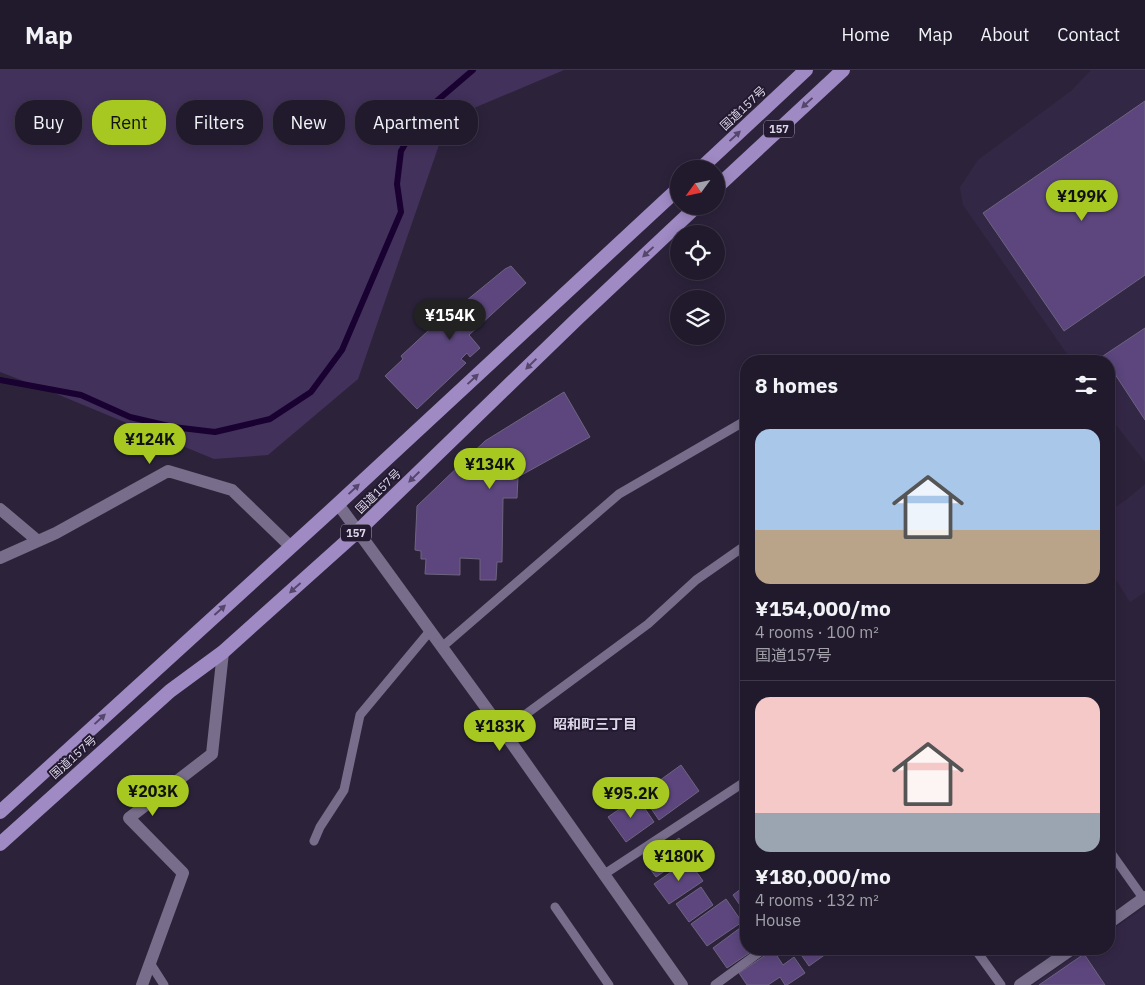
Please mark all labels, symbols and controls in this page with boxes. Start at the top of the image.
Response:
text: Map [25,19,73,51]
text: Home [842,23,890,46]
text: Map [918,23,953,46]
text: About [981,23,1029,46]
text: Contact [1057,23,1120,46]
street label: 国道157号 [717,83,769,133]
one-way arrow [802,97,814,109]
chip: Buy [15,100,82,145]
chip: Rent [92,100,166,145]
chip: Filters [176,100,263,145]
chip: New [273,100,345,145]
chip: Apartment [355,100,478,145]
road number: 157 [764,121,794,138]
one-way arrow [729,130,741,142]
north arrow [670,160,725,215]
map controls [670,160,725,345]
pin: ¥199K [1047,180,1117,222]
text: ¥199K [1057,186,1107,206]
button: locate [670,225,725,280]
one-way arrow [643,246,655,258]
button: layers [670,290,725,345]
pin: ¥154K [415,298,485,341]
text: ¥154K [425,305,475,325]
one-way arrow [525,358,537,370]
text: 8 homes [755,371,838,399]
icon: filters [1072,371,1100,399]
one-way arrow [467,373,479,385]
pin: ¥124K [115,422,185,465]
text: ¥124K [125,429,175,449]
pin: ¥134K [455,448,525,490]
text: ¥134K [465,454,515,474]
icon: home [883,462,973,552]
street label: 国道157号 [352,466,404,516]
one-way arrow [409,471,421,483]
one-way arrow [347,483,359,495]
road number: 157 [341,524,371,542]
one-way arrow [289,582,302,593]
text: ¥154,000/mo [755,594,891,622]
one-way arrow [214,604,226,616]
text: 4 rooms · 100 m² [755,622,879,642]
text: 国道157号 [755,645,832,665]
pin: ¥183K [465,710,535,752]
one-way arrow [94,714,107,725]
district label: 昭和町三丁目 [553,715,637,733]
text: ¥183K [475,716,525,736]
icon: home [883,729,973,819]
street label: 国道157号 [47,732,99,782]
pin: ¥203K [118,774,188,817]
pin: ¥95.2K [590,776,672,819]
text: ¥203K [128,781,178,801]
text: ¥95.2K [603,783,659,803]
pin: ¥180K [644,840,714,882]
text: ¥180K [654,846,704,866]
text: ¥180,000/mo [755,862,891,890]
text: 4 rooms · 132 m² [755,890,879,910]
text: House [755,910,801,930]

